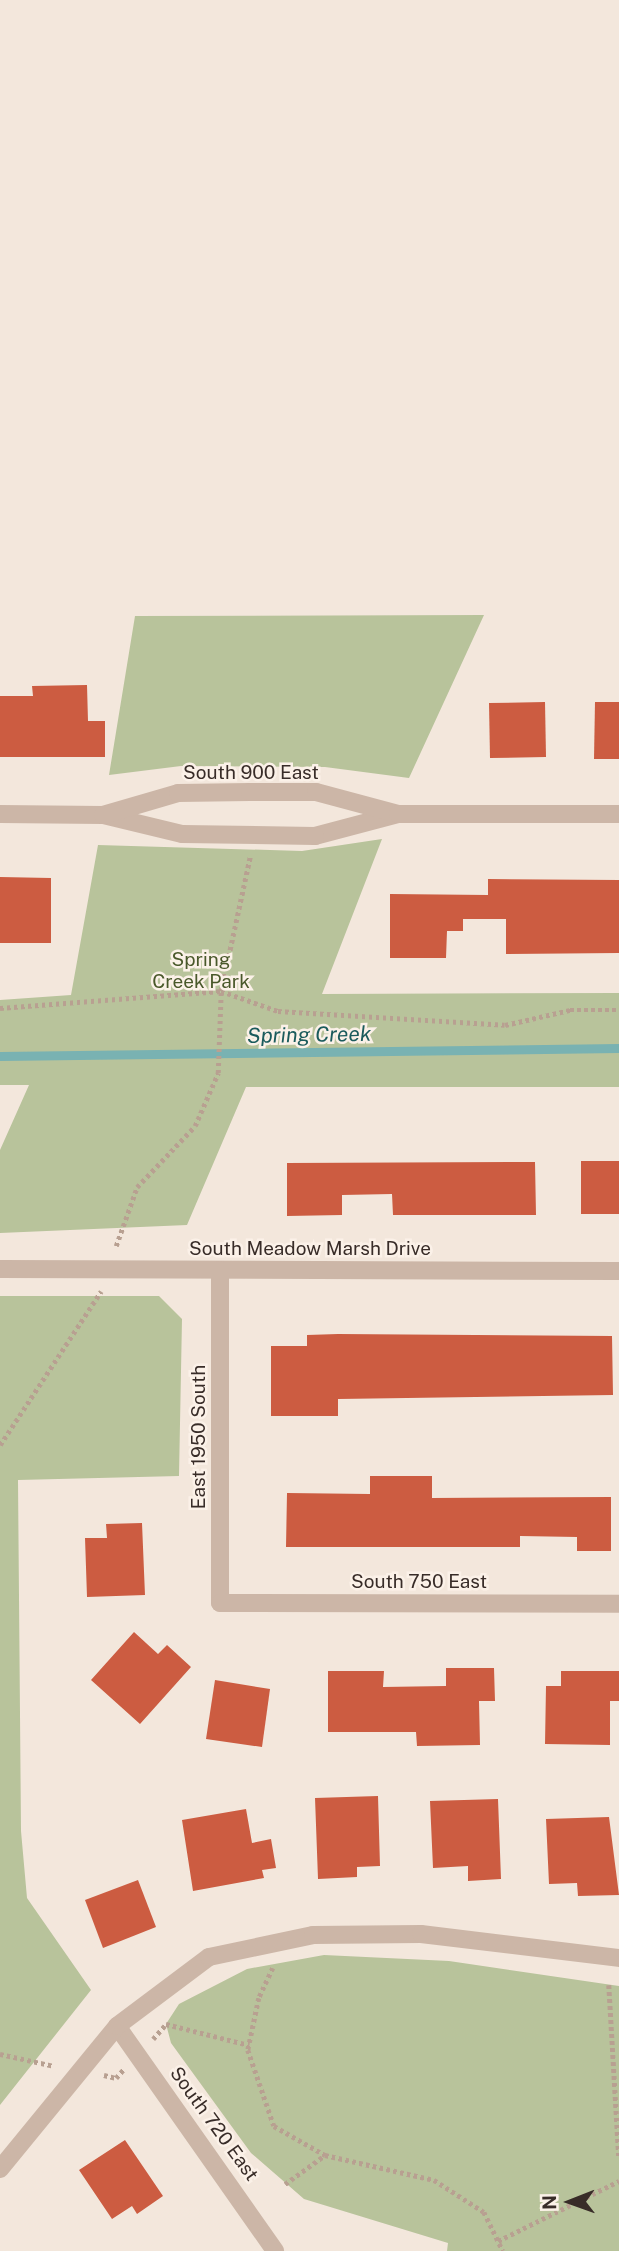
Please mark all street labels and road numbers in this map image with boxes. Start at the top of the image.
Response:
street label: South 900 East [183,762,319,784]
street label: South Meadow Marsh Drive [189,1238,431,1260]
street label: East 1950 South [188,1365,210,1509]
street label: South 750 East [351,1571,487,1593]
street label: South 720 East [165,2063,263,2185]

